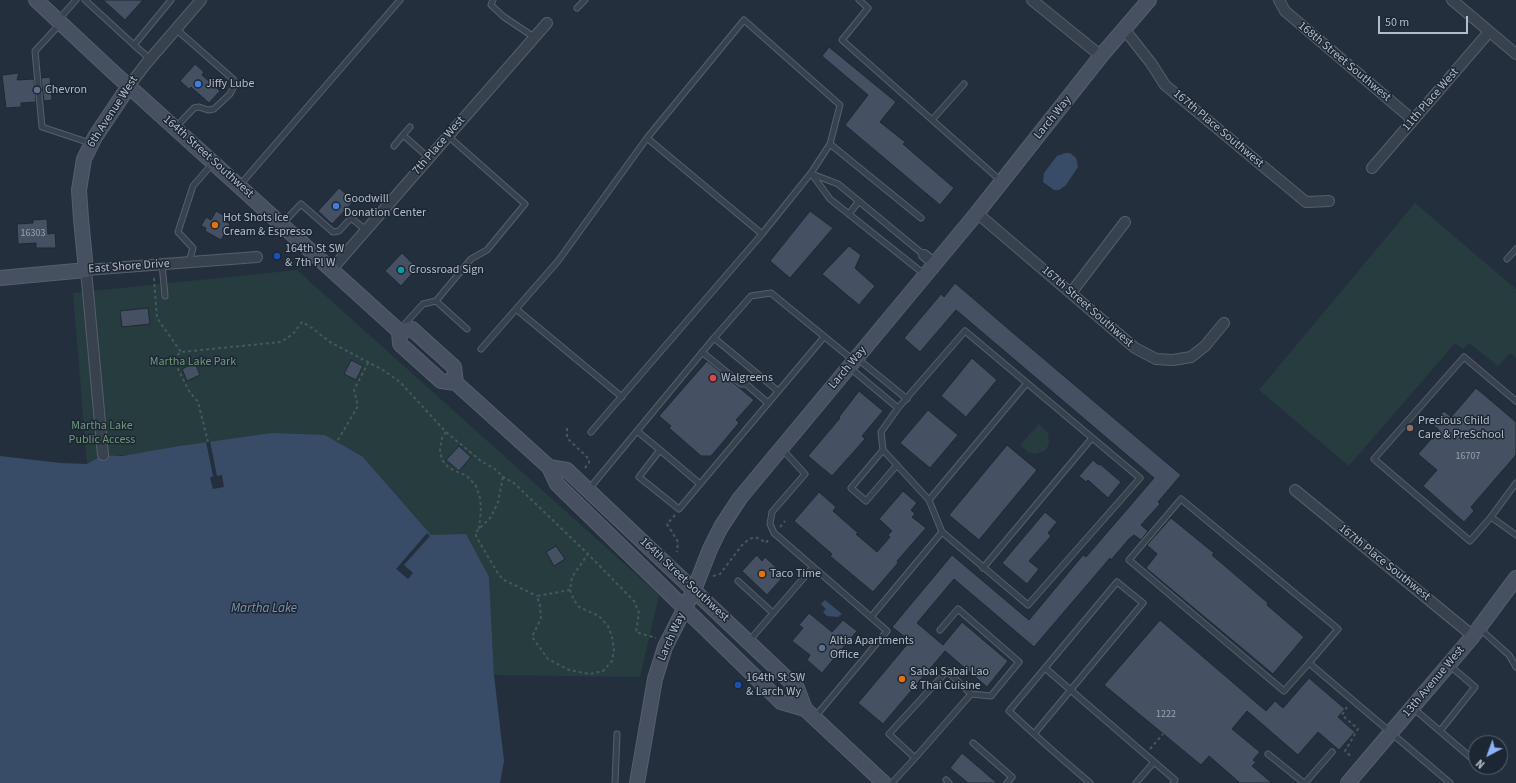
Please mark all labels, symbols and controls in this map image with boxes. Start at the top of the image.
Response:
scale bar [1380,8,1470,34]
text: 50 m [1385,14,1409,31]
street label: 168th Street Southwest [1295,19,1393,105]
street label: 11th Place West [1400,66,1462,134]
street label: 6th Avenue West [84,73,142,151]
place label: Jiffy Lube [206,77,254,91]
marker: Jiffy Lube [193,79,203,89]
place label: Chevron [45,83,87,97]
marker: Chevron [32,85,42,95]
street label: 167th Place Southwest [1170,87,1266,171]
street label: Larch Way [1031,94,1075,142]
street label: 164th Street Southwest [160,113,256,201]
street label: 7th Place West [410,114,468,178]
place label: Goodwill Donation Center [344,192,426,220]
marker: Goodwill Donation Center [331,201,341,211]
place label: Hot Shots Ice Cream & Espresso [223,211,312,239]
marker: Hot Shots Ice Cream & Espresso [210,220,220,230]
house number: 16303 [21,228,45,240]
place label: 164th St SW & 7th Pl W [285,242,344,270]
marker: 164th St SW & 7th Pl W [272,251,282,261]
street label: East Shore Drive [88,257,170,277]
place label: Crossroad Sign [409,263,484,277]
street label: 167th Street Southwest [1038,263,1136,351]
marker: Crossroad Sign [396,265,406,275]
street label: Larch Way [826,344,870,392]
park label: Martha Lake Park [150,355,236,369]
place label: Walgreens [721,371,773,385]
marker: Walgreens [708,373,718,383]
place label: Precious Child Care & PreSchool [1418,414,1504,442]
park label: Martha Lake Public Access [69,419,135,447]
marker: Precious Child Care & PreSchool [1405,423,1415,433]
house number: 16707 [1456,451,1480,463]
street label: 167th Place Southwest [1335,522,1433,604]
street label: 164th Street Southwest [636,535,732,625]
place label: Taco Time [770,567,821,581]
marker: Taco Time [757,569,767,579]
water label: Martha Lake [231,601,297,617]
street label: Larch Way [655,611,689,663]
place label: Altia Apartments Office [830,634,914,662]
marker: Altia Apartments Office [817,643,827,653]
street label: 13th Avenue West [1400,643,1468,721]
place label: Sabai Sabai Lao & Thai Cuisine [910,665,989,693]
place label: 164th St SW & Larch Wy [746,671,805,699]
marker: Sabai Sabai Lao & Thai Cuisine [897,674,907,684]
marker: 164th St SW & Larch Wy [733,680,743,690]
house number: 1222 [1156,709,1176,721]
north arrow [1468,735,1508,775]
text: N [1473,756,1488,772]

